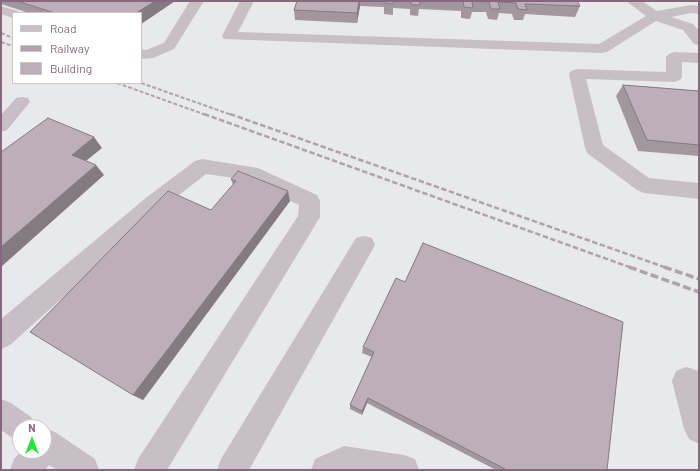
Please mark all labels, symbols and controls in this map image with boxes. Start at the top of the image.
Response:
legend [12,12,142,84]
text: Road [50,21,77,35]
text: Railway [50,41,89,55]
text: Building [50,61,92,75]
north arrow [12,419,52,459]
text: N [28,421,36,434]

